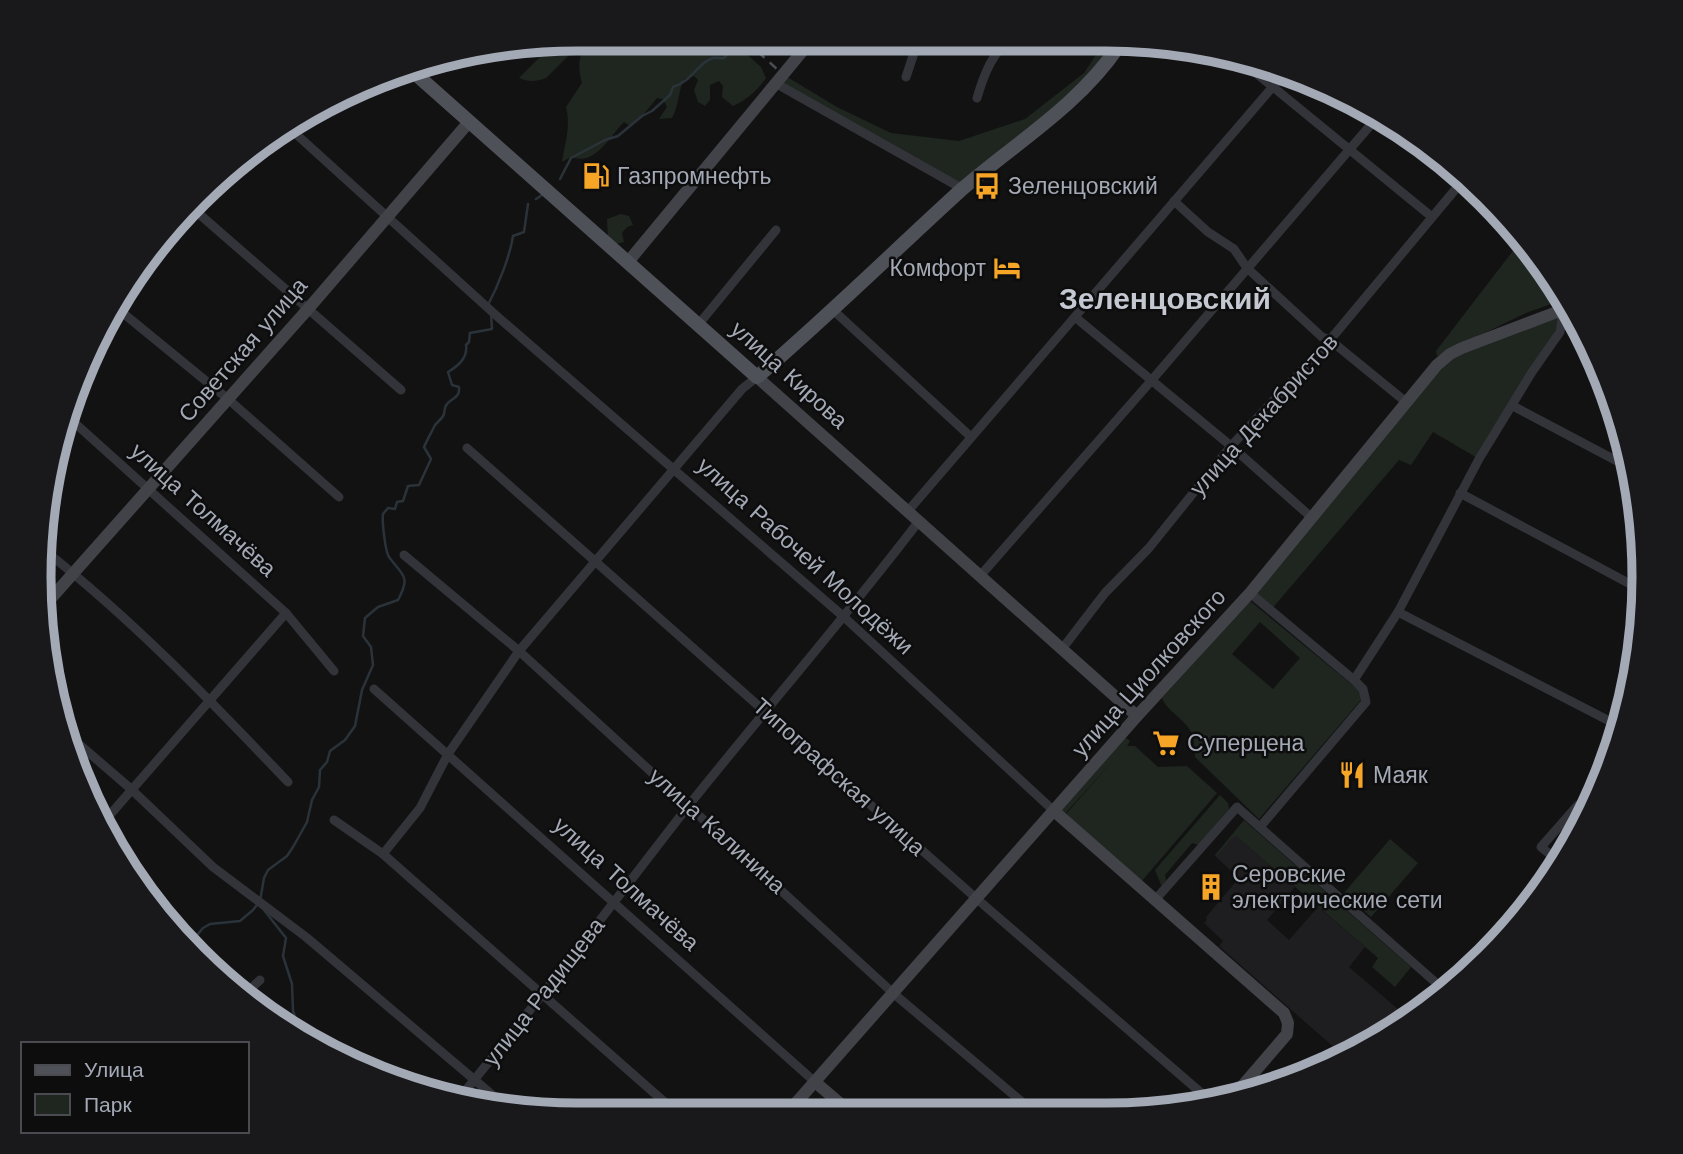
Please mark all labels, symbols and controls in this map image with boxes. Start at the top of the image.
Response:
fuel station icon: Газпромнефть [581,161,611,191]
place label: Газпромнефть [617,163,772,190]
bus stop icon: Зеленцовский [972,171,1002,201]
place label: Зеленцовский [1008,173,1158,200]
hotel icon: Комфорт [992,253,1022,283]
place label: Комфорт [889,255,986,282]
street label: Советская улица [173,272,313,428]
district label: Зеленцовский [1059,281,1271,316]
street label: улица Кирова [725,316,853,435]
street label: улица Декабристов [1184,329,1344,501]
street label: улица Толмачёва [125,438,282,583]
street label: улица Рабочей Молодёжи [691,452,919,660]
street label: улица Циолковского [1066,583,1232,763]
street label: Типографская улица [747,693,931,862]
supermarket icon: Суперцена [1151,728,1181,758]
place label: Суперцена [1187,730,1305,757]
restaurant icon: Маяк [1337,760,1367,790]
place label: Маяк [1373,762,1429,789]
street label: улица Калинина [643,763,791,900]
street label: улица Толмачёва [548,812,705,957]
place label: Серовские электрические сети [1232,861,1443,914]
building icon: Серовские электрические сети [1196,872,1226,902]
street label: улица Радищева [478,912,610,1072]
legend [21,1042,248,1133]
text: Улица [84,1057,144,1082]
text: Парк [84,1092,132,1117]

